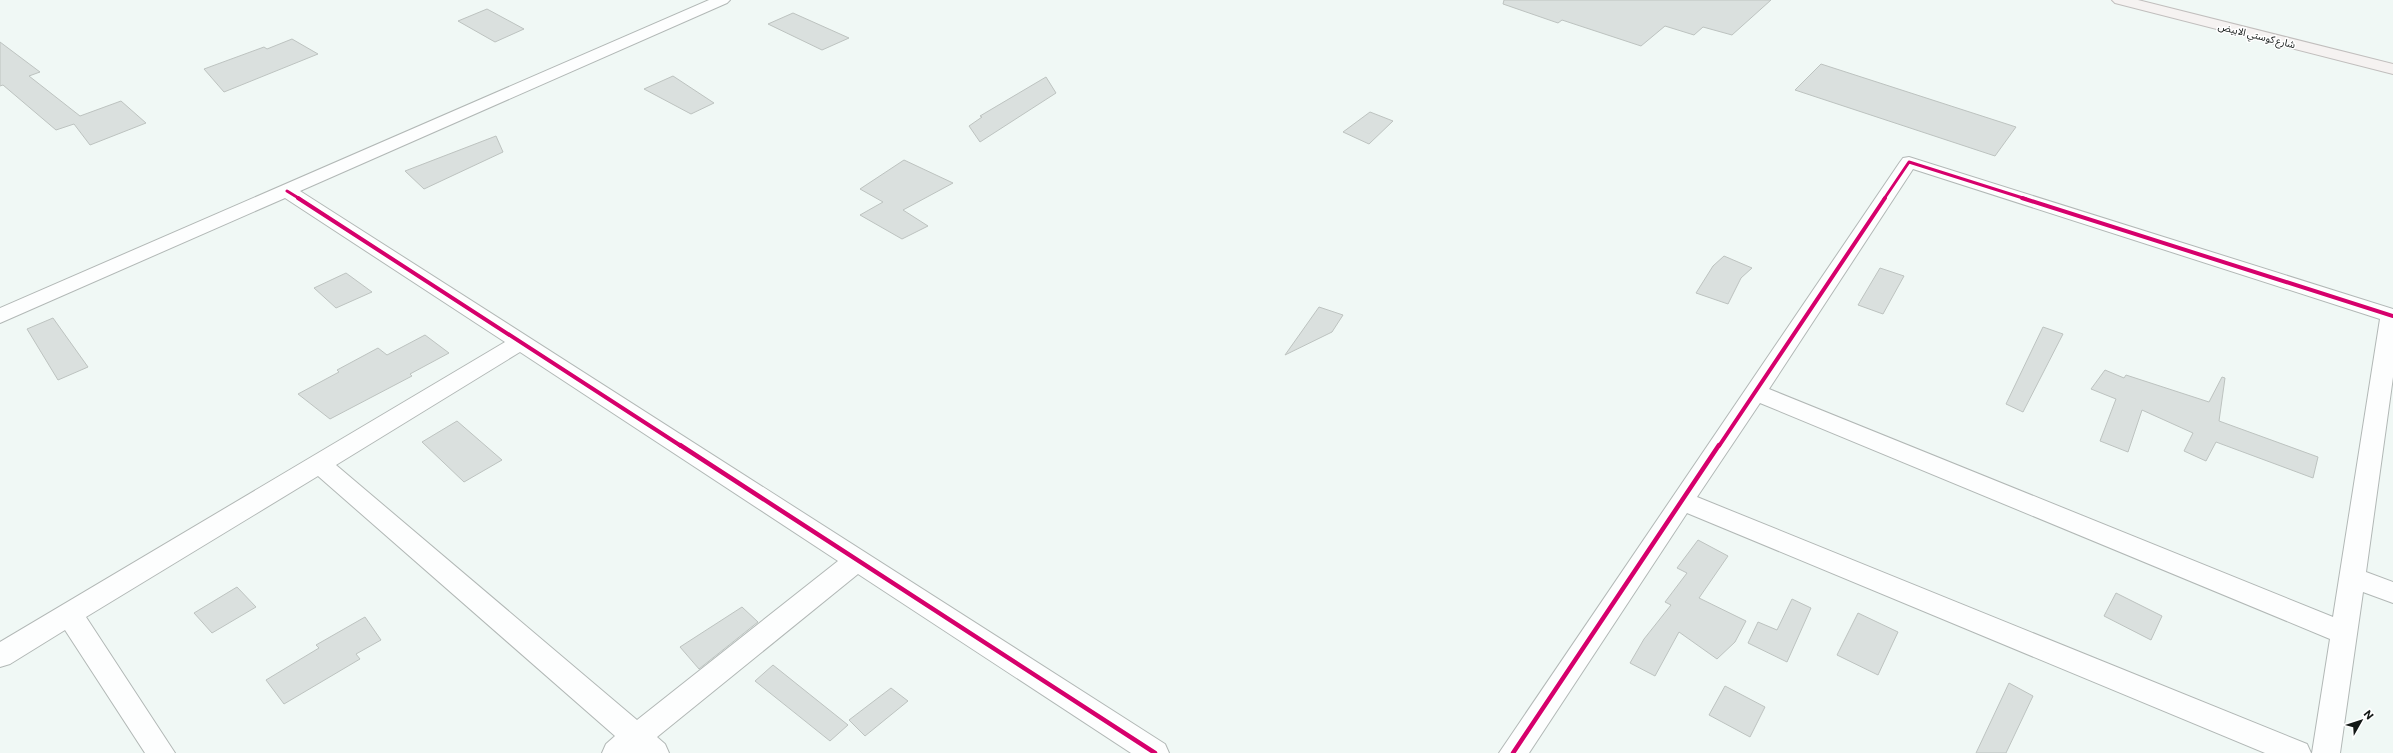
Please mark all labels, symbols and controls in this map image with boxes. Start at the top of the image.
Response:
street label: شارع كوستي الابيض [2217,20,2297,53]
north arrow [2341,701,2381,741]
text: N [2362,707,2377,722]

